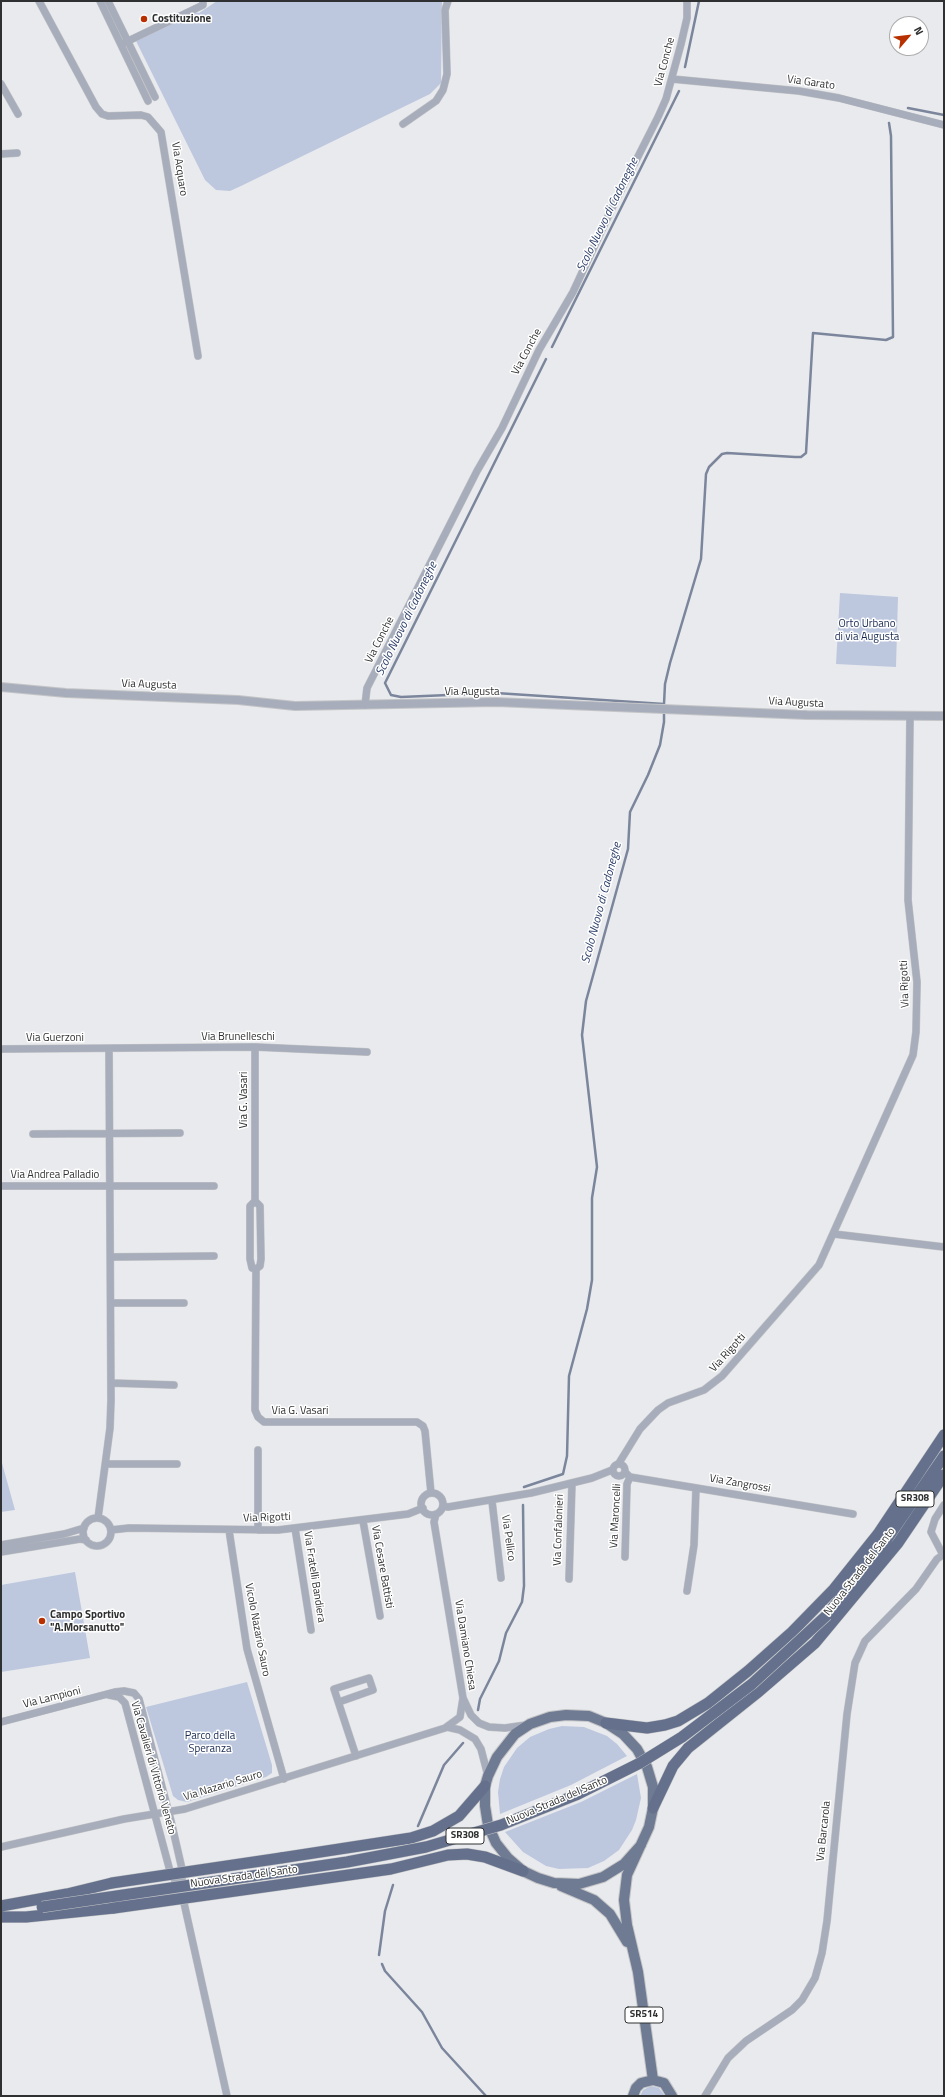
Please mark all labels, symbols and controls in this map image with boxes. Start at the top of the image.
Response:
place label: Costituzione [152,12,211,26]
marker: Costituzione [139,14,149,24]
north arrow [889,16,929,56]
text: N [910,24,928,38]
street label: Via Conche [652,36,678,88]
street label: Via Garato [786,73,836,93]
street label: Via Acquaro [168,141,190,197]
water label: Scolo Nuovo di Cadoneghe [574,156,642,274]
street label: Via Conche [509,327,545,377]
water label: Scolo Nuovo di Cadoneghe [373,560,441,678]
street label: Via Conche [363,614,397,666]
park label: Orto Urbano di via Augusta [835,617,899,643]
street label: Via Augusta [121,677,177,693]
street label: Via Augusta [444,685,500,699]
street label: Via Augusta [768,695,824,711]
water label: Scolo Nuovo di Cadoneghe [579,841,625,965]
street label: Via Rigotti [898,960,912,1008]
street label: Via Brunelleschi [201,1030,275,1044]
street label: Via Guerzoni [26,1031,84,1045]
street label: Via G. Vasari [237,1072,251,1128]
street label: Via Andrea Palladio [11,1168,99,1182]
street label: Via Rigotti [707,1331,749,1375]
street label: Via G. Vasari [272,1404,328,1418]
street label: Via Zangrossi [708,1472,772,1496]
street label: Via Maroncelli [608,1483,624,1549]
road number: SR308 [896,1491,934,1507]
street label: Via Confalonieri [551,1494,567,1566]
street label: Via Rigotti [243,1511,291,1525]
street label: Via Pellico [498,1514,518,1562]
street label: Via Cesare Battisti [368,1524,396,1610]
street label: Nuova Strada del Santo [821,1525,899,1619]
street label: Via Fratelli Bandiera [300,1530,328,1624]
street label: Vicolo Nazario Sauro [241,1582,273,1678]
street label: Via Damiano Chiesa [451,1599,479,1691]
place label: Campo Sportivo "A.Morsanutto" [50,1608,125,1634]
marker: Campo Sportivo "A.Morsanutto" [37,1616,47,1626]
street label: Via Lampioni [22,1684,82,1712]
street label: Via Cavalieri di Vittorio Veneto [128,1700,178,1836]
park label: Parco della Speranza [185,1729,235,1755]
street label: Via Nazario Sauro [182,1768,264,1804]
street label: Nuova Strada del Santo [505,1774,609,1828]
street label: Via Barcarola [814,1800,834,1862]
road number: SR308 [446,1828,484,1844]
street label: Nuova Strada del Santo [189,1863,299,1891]
road number: SR514 [625,2007,663,2023]

